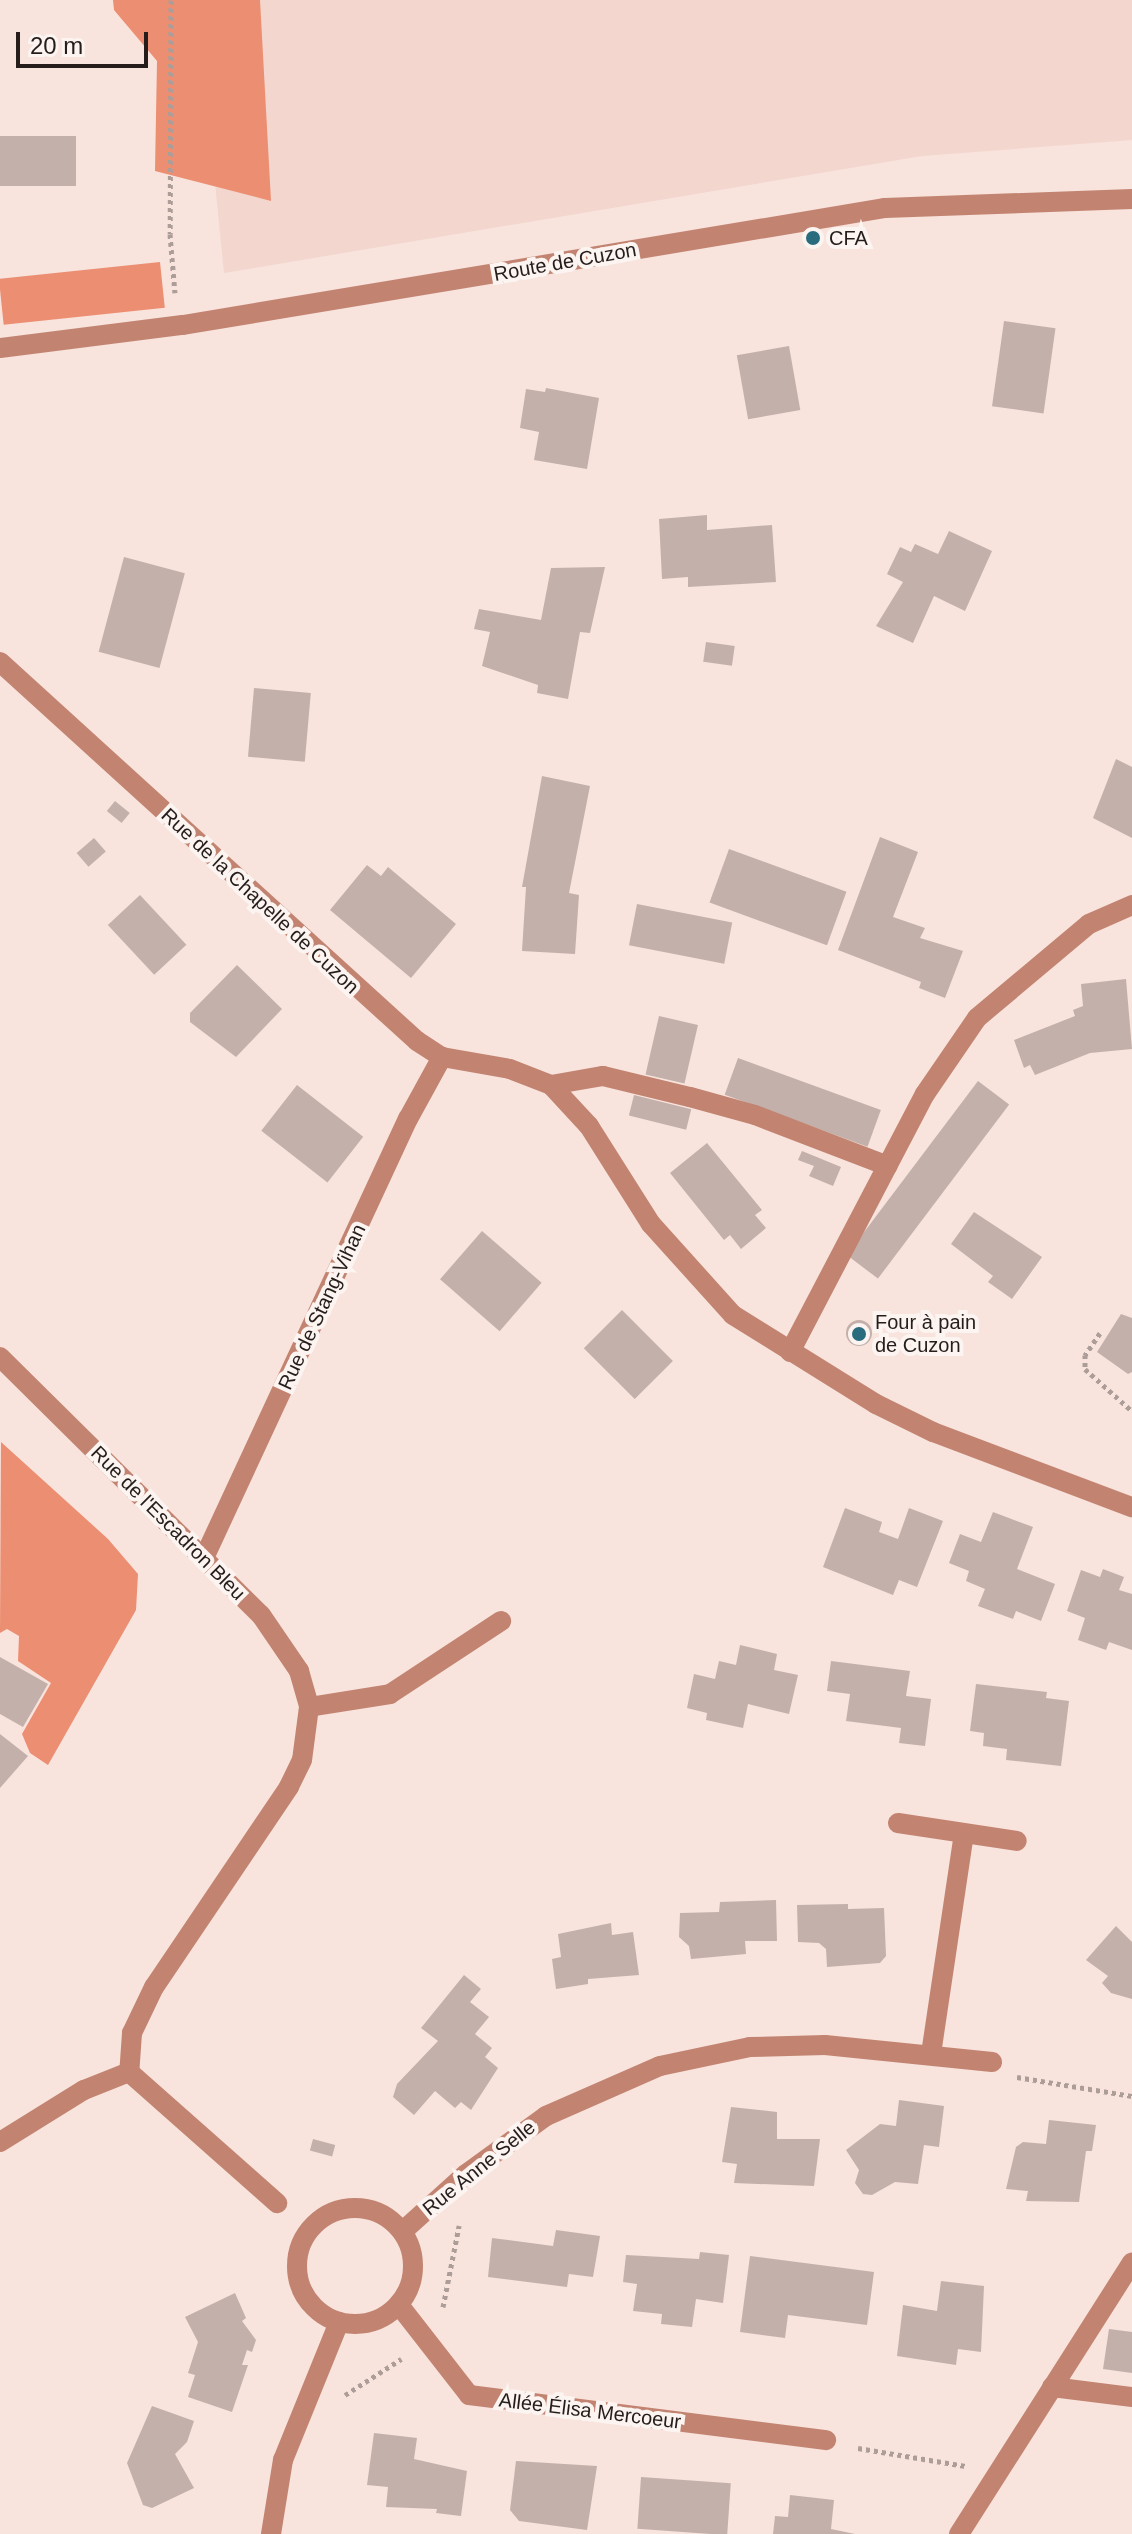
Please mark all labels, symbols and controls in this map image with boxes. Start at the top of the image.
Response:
scale bar [20,16,152,66]
text: 20 m [30,32,83,59]
place label: CFA [829,226,868,250]
marker: CFA [804,229,822,247]
street label: Route de Cuzon [492,238,638,286]
street label: Rue de la Chapelle de Cuzon [156,803,364,999]
street label: Rue de Stang-Vihan [273,1220,371,1394]
place label: Four à pain de Cuzon [875,1310,976,1357]
marker: Four à pain de Cuzon [850,1325,868,1343]
street label: Rue de l'Escadron Bleu [86,1441,250,1605]
street label: Rue Anne Selle [417,2115,541,2221]
street label: Allée Élisa Mercoeur [498,2388,682,2434]

